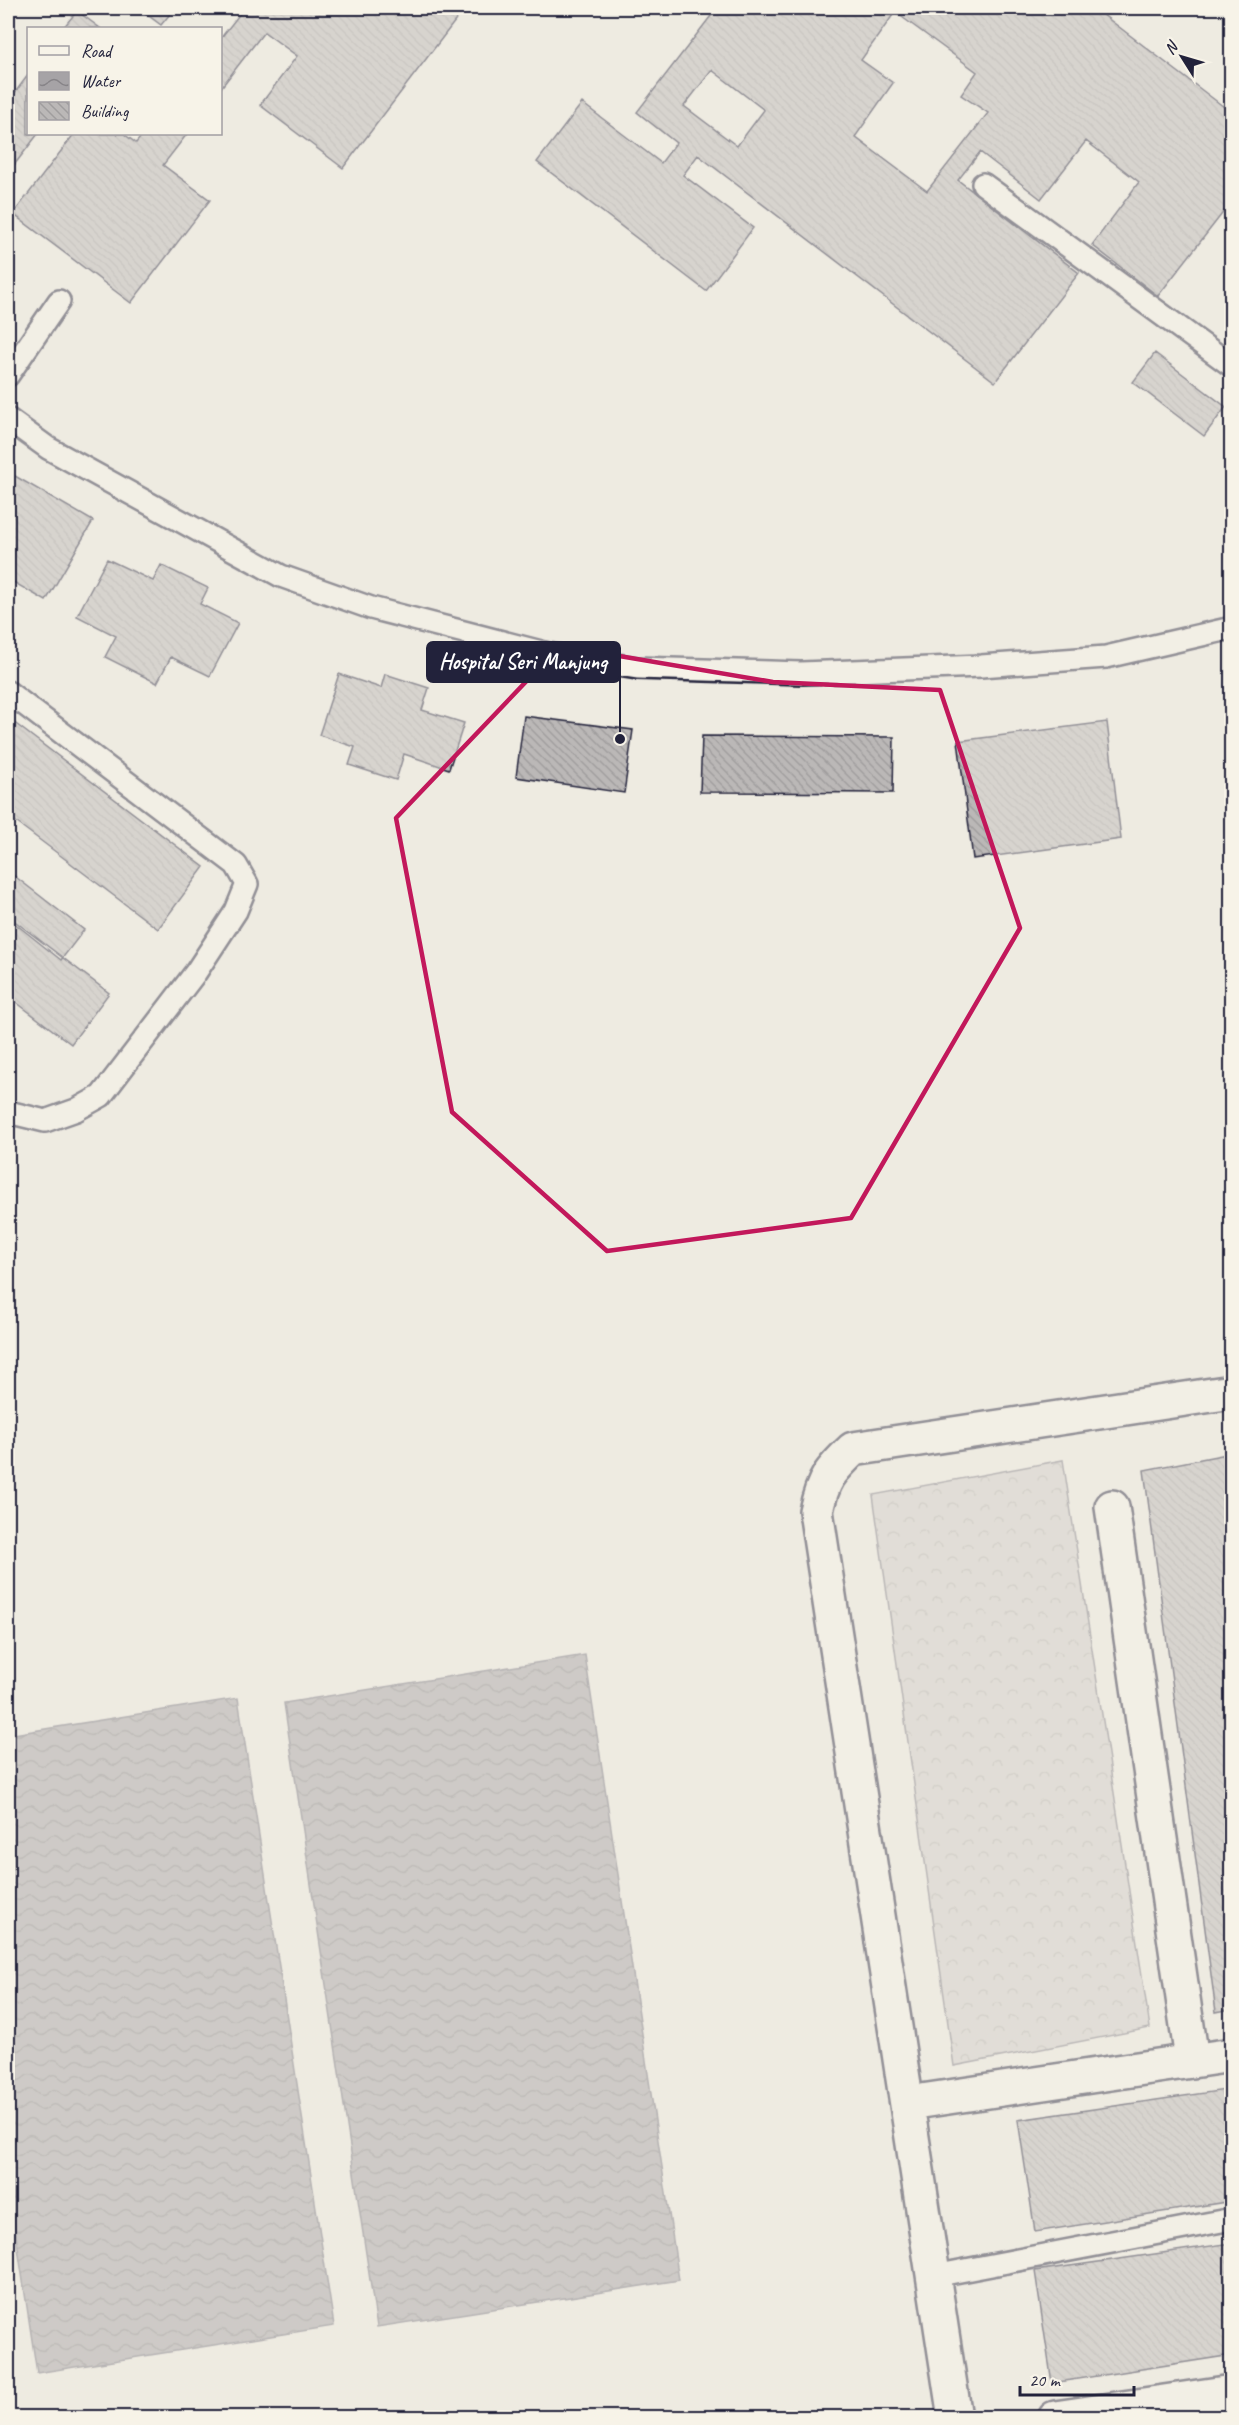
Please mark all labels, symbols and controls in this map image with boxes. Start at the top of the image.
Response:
legend [27,27,222,135]
north arrow [1152,27,1212,87]
text: N [1160,36,1184,59]
text: Road [81,40,114,62]
text: Water [81,70,122,92]
text: Building [81,100,130,122]
callout: Hospital Seri Manjung [427,642,620,682]
text: Hospital Seri Manjung [439,648,609,676]
scale bar [1020,2359,1134,2397]
text: 20 m [1029,2369,1062,2391]

